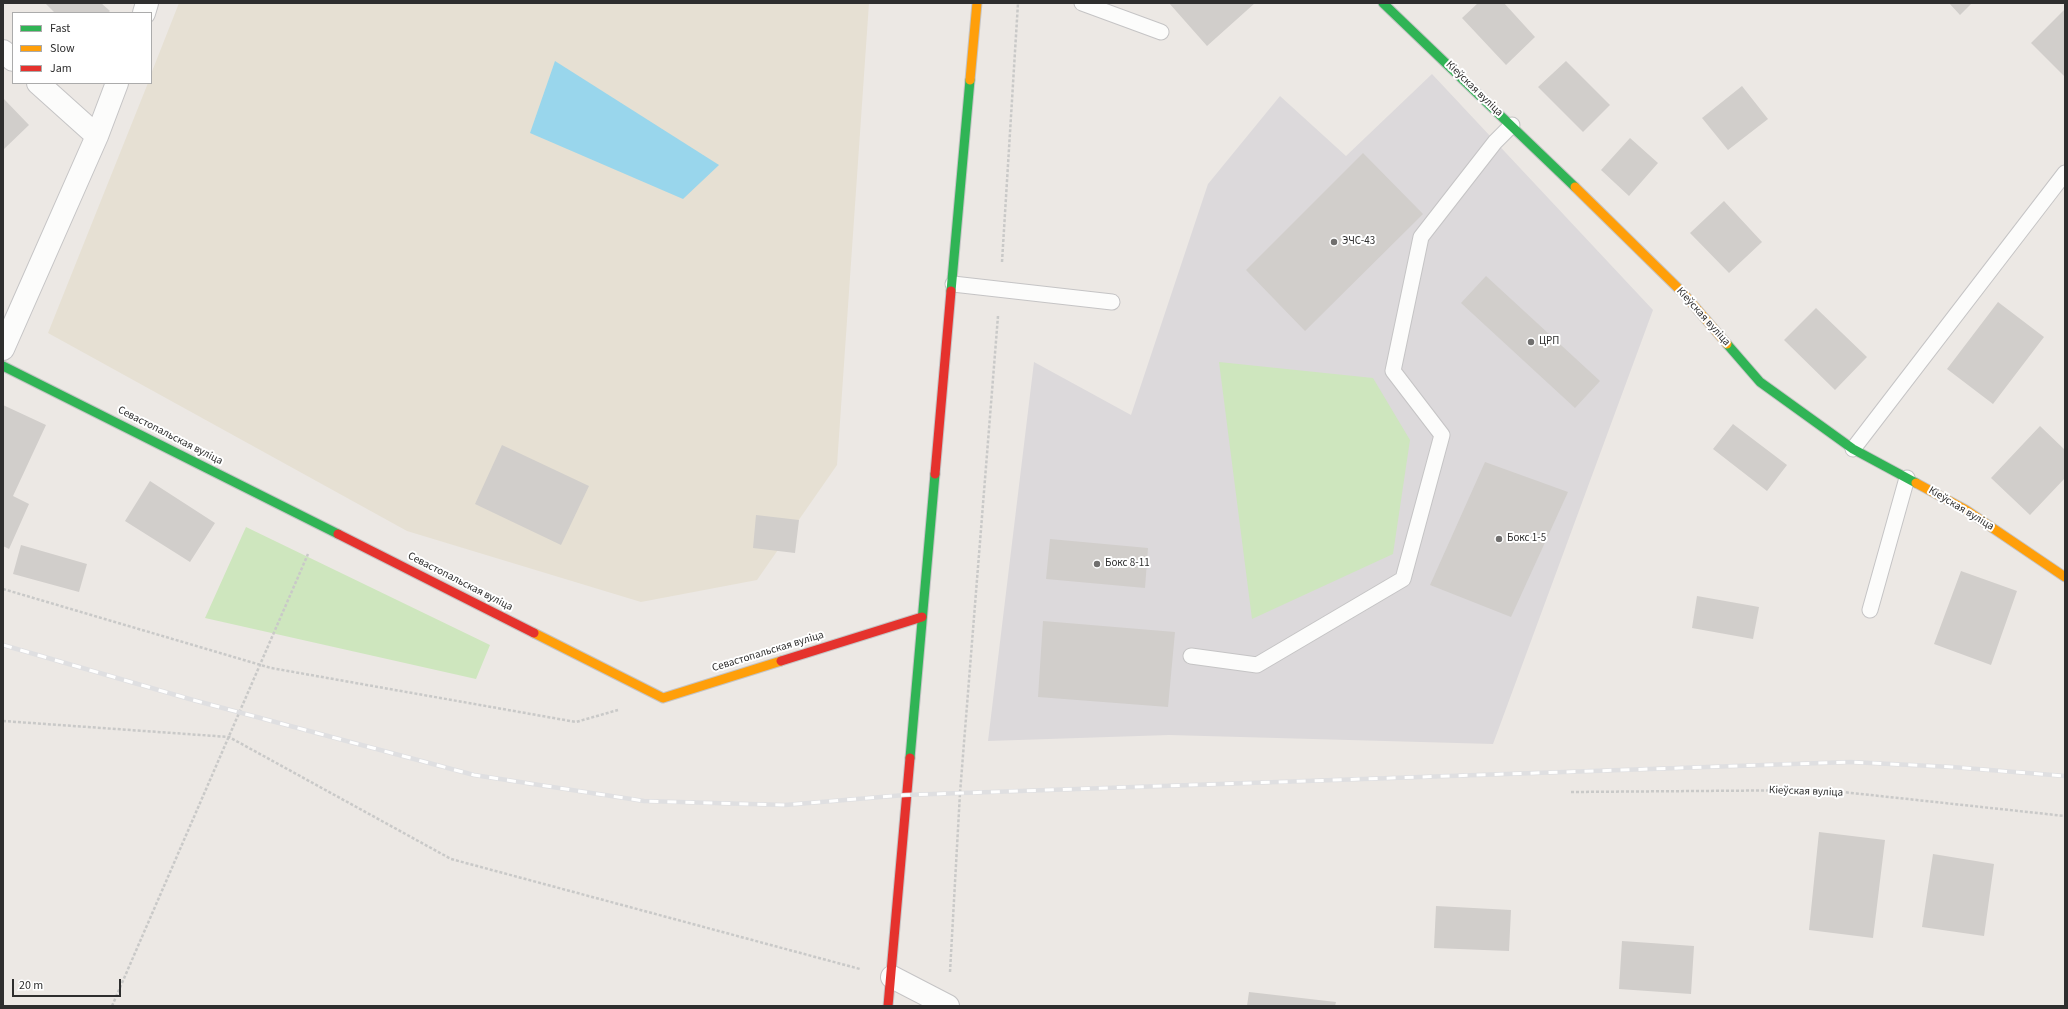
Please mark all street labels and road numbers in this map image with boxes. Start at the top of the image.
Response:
street label: Кіеўская вуліца [1443,58,1505,120]
street label: Кіеўская вуліца [1673,285,1733,349]
street label: Севастопальская вуліца [115,404,225,468]
street label: Кіеўская вуліца [1926,484,1996,534]
street label: Севастопальская вуліца [405,550,515,614]
street label: Севастопальская вуліца [711,629,825,675]
street label: Кіеўская вуліца [1769,784,1843,800]

